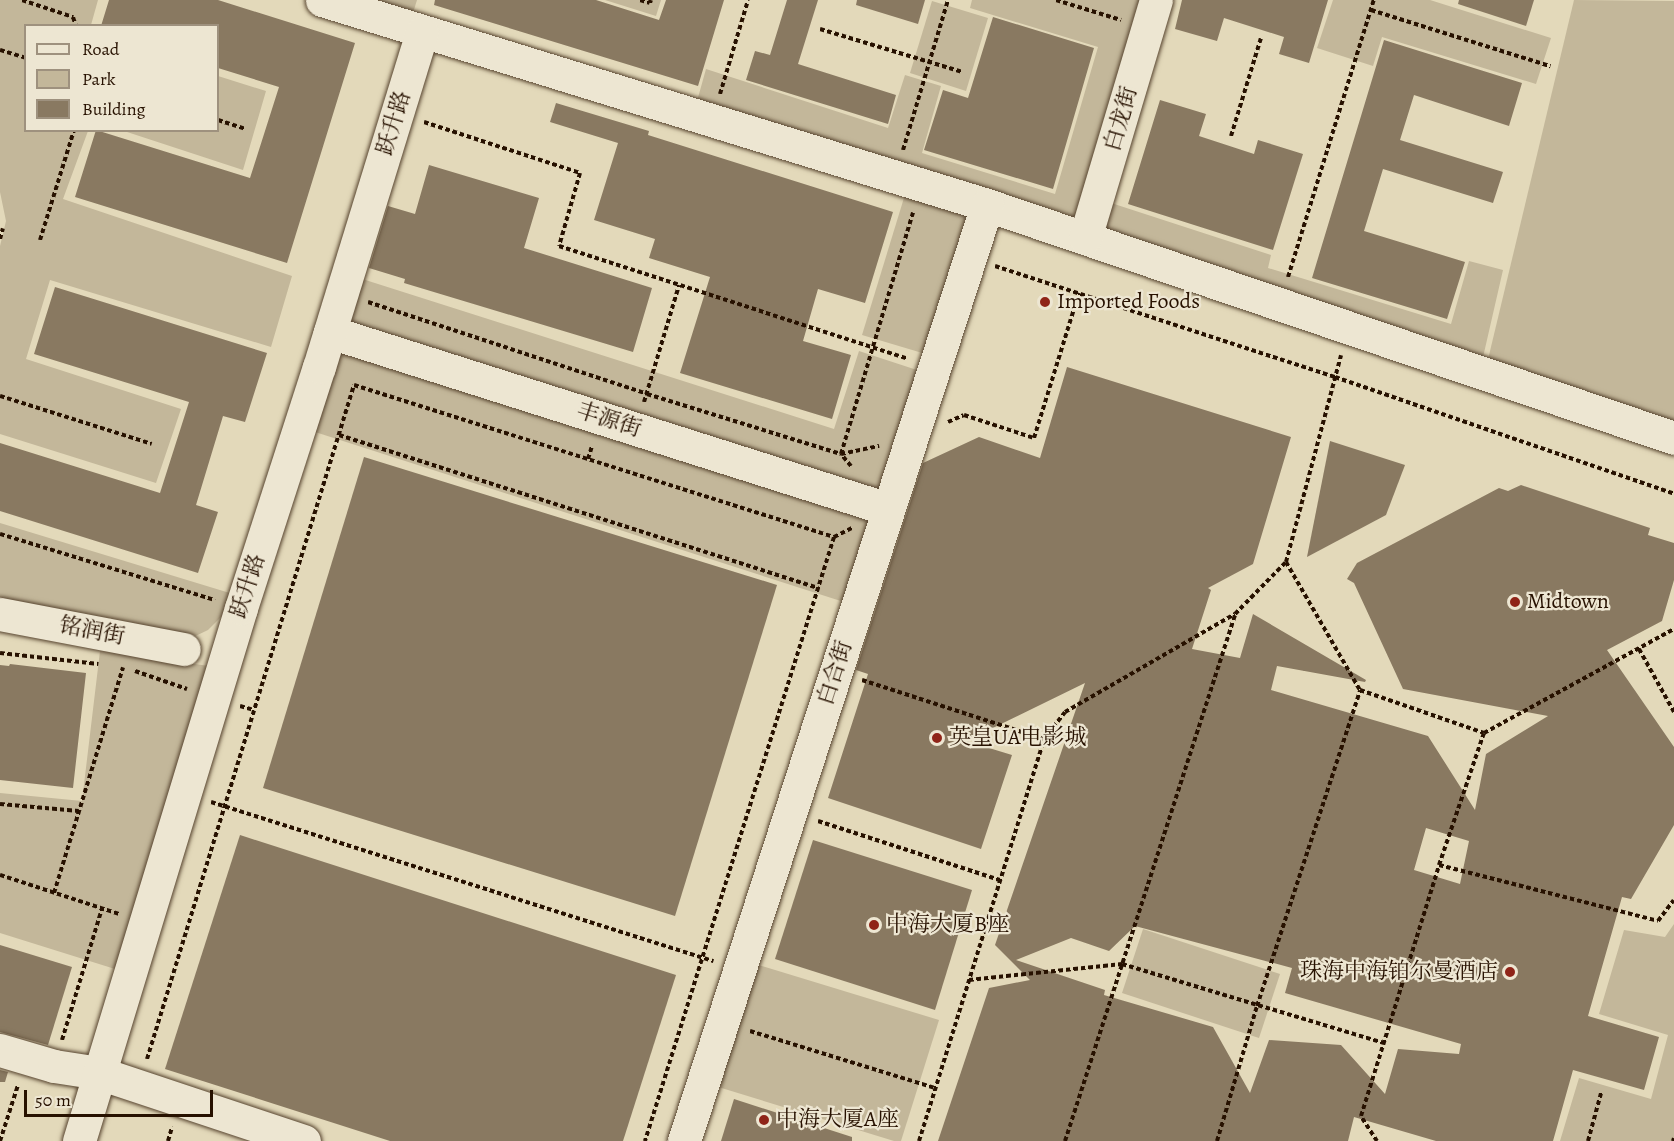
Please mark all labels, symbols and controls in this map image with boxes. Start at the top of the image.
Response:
legend [24,24,219,132]
text: Road [82,37,119,61]
text: Park [82,67,116,91]
street label: 白龙街 [1099,84,1143,154]
street label: 跃升路 [372,88,416,158]
text: Building [82,97,146,121]
place label: Imported Foods [1057,289,1200,315]
marker: Imported Foods [1038,295,1052,309]
street label: 丰源街 [574,397,644,443]
street label: 跃升路 [225,551,271,621]
place label: Midtown [1527,589,1609,615]
marker: Midtown [1508,595,1522,609]
street label: 铭润街 [57,612,127,650]
street label: 白合街 [812,638,858,708]
place label: 英皇UA电影城 [949,725,1087,751]
marker: 英皇UA电影城 [930,731,944,745]
place label: 中海大厦B座 [886,912,1009,938]
marker: 中海大厦B座 [867,918,881,932]
place label: 珠海中海铂尔曼酒店 [1300,959,1498,985]
marker: 珠海中海铂尔曼酒店 [1503,965,1517,979]
scale bar [27,1078,216,1116]
text: 50 m [35,1088,71,1112]
place label: 中海大厦A座 [776,1107,899,1133]
marker: 中海大厦A座 [757,1113,771,1127]

